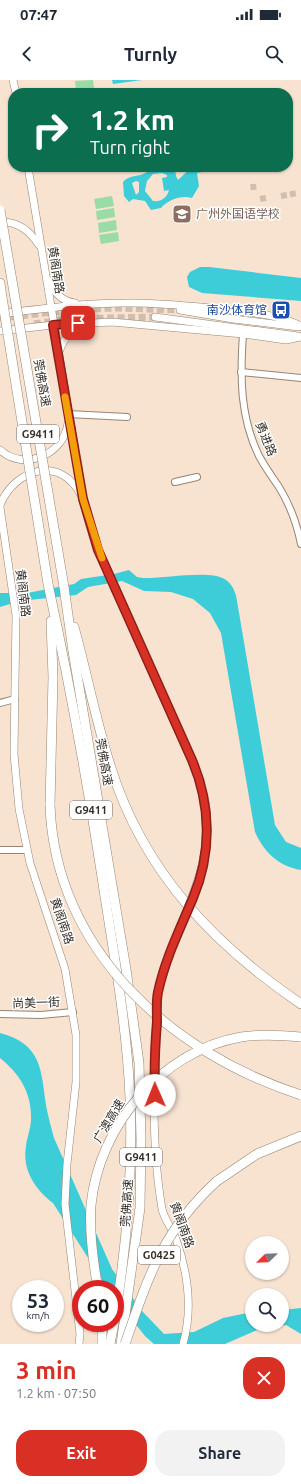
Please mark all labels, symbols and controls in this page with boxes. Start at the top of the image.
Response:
text: 07:47 [20,6,58,23]
icon: back [16,43,38,65]
icon: search [263,43,285,65]
text: Turnly [124,44,177,64]
icon: right [24,104,76,156]
text: 1.2 km [90,104,175,135]
text: Turn right [90,137,170,157]
school or university icon: 广州外国语学校 [171,203,193,225]
place label: 广州外国语学校 [196,207,280,220]
street label: 黄阁南路 [46,245,67,295]
bus stop icon: 南沙体育馆 [270,299,292,321]
place label: 南沙体育馆 [207,303,267,316]
pin [61,306,95,340]
icon: arrive [67,312,89,334]
street label: 莞佛高速 [32,358,53,408]
street label: 勇进路 [254,420,279,458]
road number: G9411 [17,425,59,443]
street label: 黄阁南路 [14,568,33,618]
street label: 莞佛高速 [94,737,115,787]
road number: G9411 [70,801,112,819]
street label: 黄阁南路 [49,896,76,946]
street label: 尚美一街 [12,995,60,1010]
position arrow [134,1074,176,1116]
street label: 广澳高速 [91,1097,127,1145]
road number: G9411 [120,1148,162,1166]
street label: 莞佛高速 [118,1179,135,1227]
street label: 黄阁南路 [168,1200,197,1250]
north arrow [245,1236,289,1280]
map controls [245,1236,289,1332]
road number: G0425 [138,1246,180,1264]
speed limit sign: 60 [72,1280,124,1332]
button: search [245,1288,289,1332]
text: 53 [27,1289,49,1312]
text: km/h [26,1310,50,1321]
text: 3 min [16,1357,77,1384]
button: close [243,1357,285,1399]
text: 1.2 km · 07:50 [16,1386,96,1400]
button: Exit [16,1430,147,1476]
button: Share [155,1430,285,1476]

